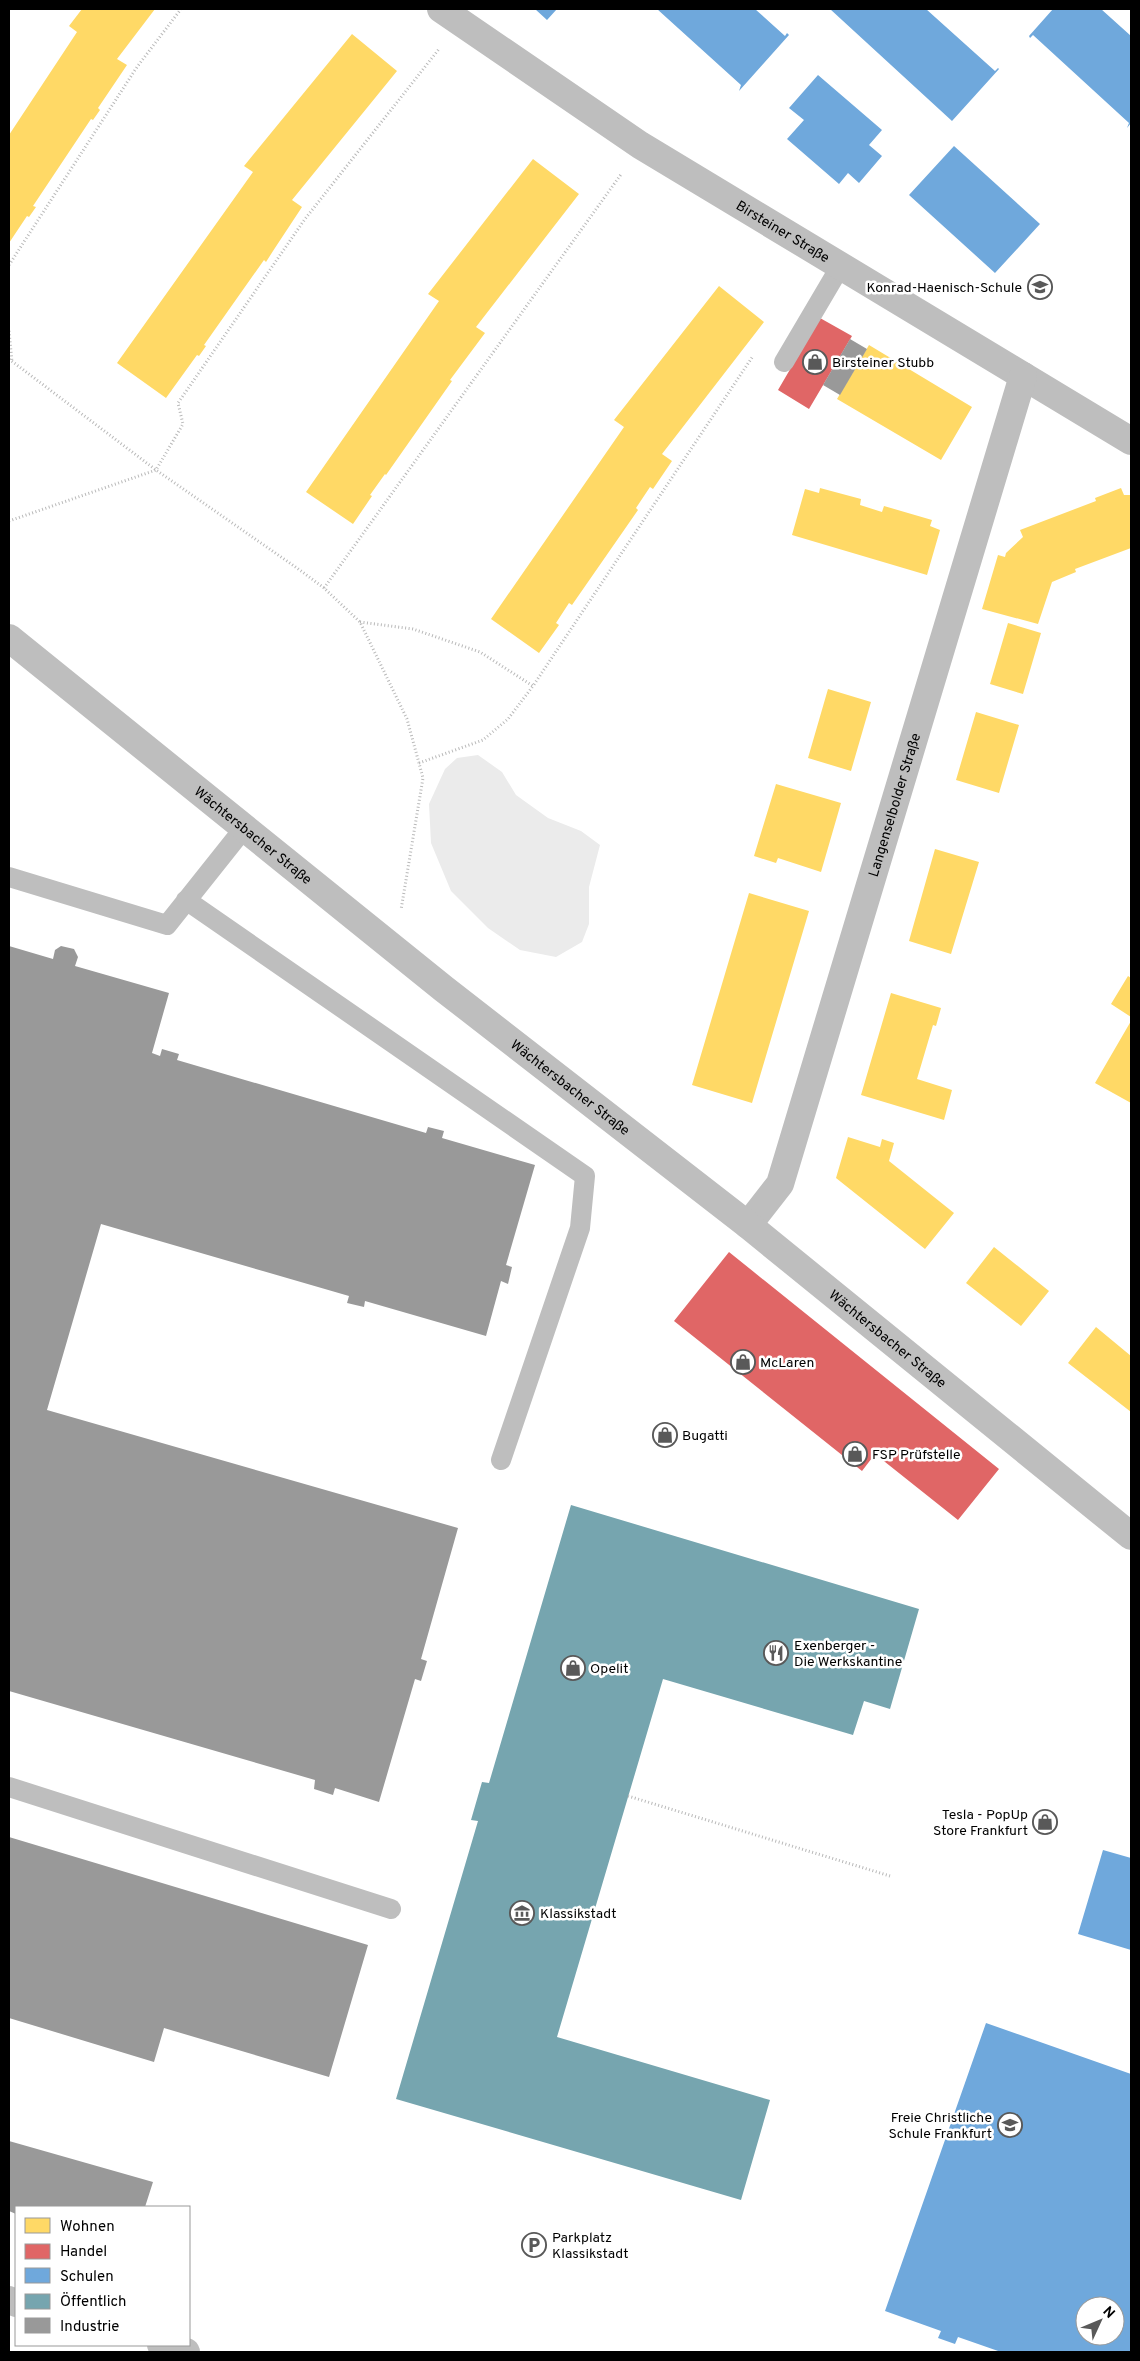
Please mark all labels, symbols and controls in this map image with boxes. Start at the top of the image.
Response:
street label: Birsteiner Straße [732,198,832,267]
school or university icon: Konrad-Haenisch-Schule [1027,274,1053,300]
place label: Konrad-Haenisch-Schule [866,280,1022,297]
shop icon: Birsteiner Stubb [802,349,828,375]
place label: Birsteiner Stubb [832,355,934,372]
street label: Langenselbolder Straße [866,731,925,879]
street label: Wächtersbacher Straße [190,784,315,889]
street label: Wächtersbacher Straße [506,1037,633,1140]
street label: Wächtersbacher Straße [825,1287,949,1392]
shop icon: McLaren [730,1349,756,1375]
place label: McLaren [760,1355,814,1372]
shop icon: Bugatti [652,1422,678,1448]
place label: Bugatti [682,1428,728,1445]
shop icon: FSP Prüfstelle [842,1441,868,1467]
place label: FSP Prüfstelle [872,1447,961,1464]
place label: Exenberger - Die Werkskantine [794,1638,902,1671]
restaurant icon: Exenberger - Die Werkskantine [763,1640,789,1666]
shop icon: Opelit [560,1655,586,1681]
place label: Opelit [590,1661,628,1678]
place label: Tesla - PopUp Store Frankfurt [933,1807,1028,1840]
shop icon: Tesla - PopUp Store Frankfurt [1032,1809,1058,1835]
museum icon: Klassikstadt [509,1900,535,1926]
place label: Klassikstadt [540,1906,616,1923]
place label: Freie Christliche Schule Frankfurt [889,2110,992,2143]
school or university icon: Freie Christliche Schule Frankfurt [997,2112,1023,2138]
legend [15,2206,190,2346]
text: Wohnen [60,2218,115,2237]
place label: Parkplatz Klassikstadt [552,2230,628,2263]
parking icon: Parkplatz Klassikstadt [521,2232,547,2258]
text: Handel [60,2243,107,2262]
text: Schulen [60,2268,114,2287]
text: Öffentlich [60,2292,127,2312]
north arrow [1075,2296,1125,2346]
text: N [1099,2303,1118,2323]
text: Industrie [60,2318,119,2337]

